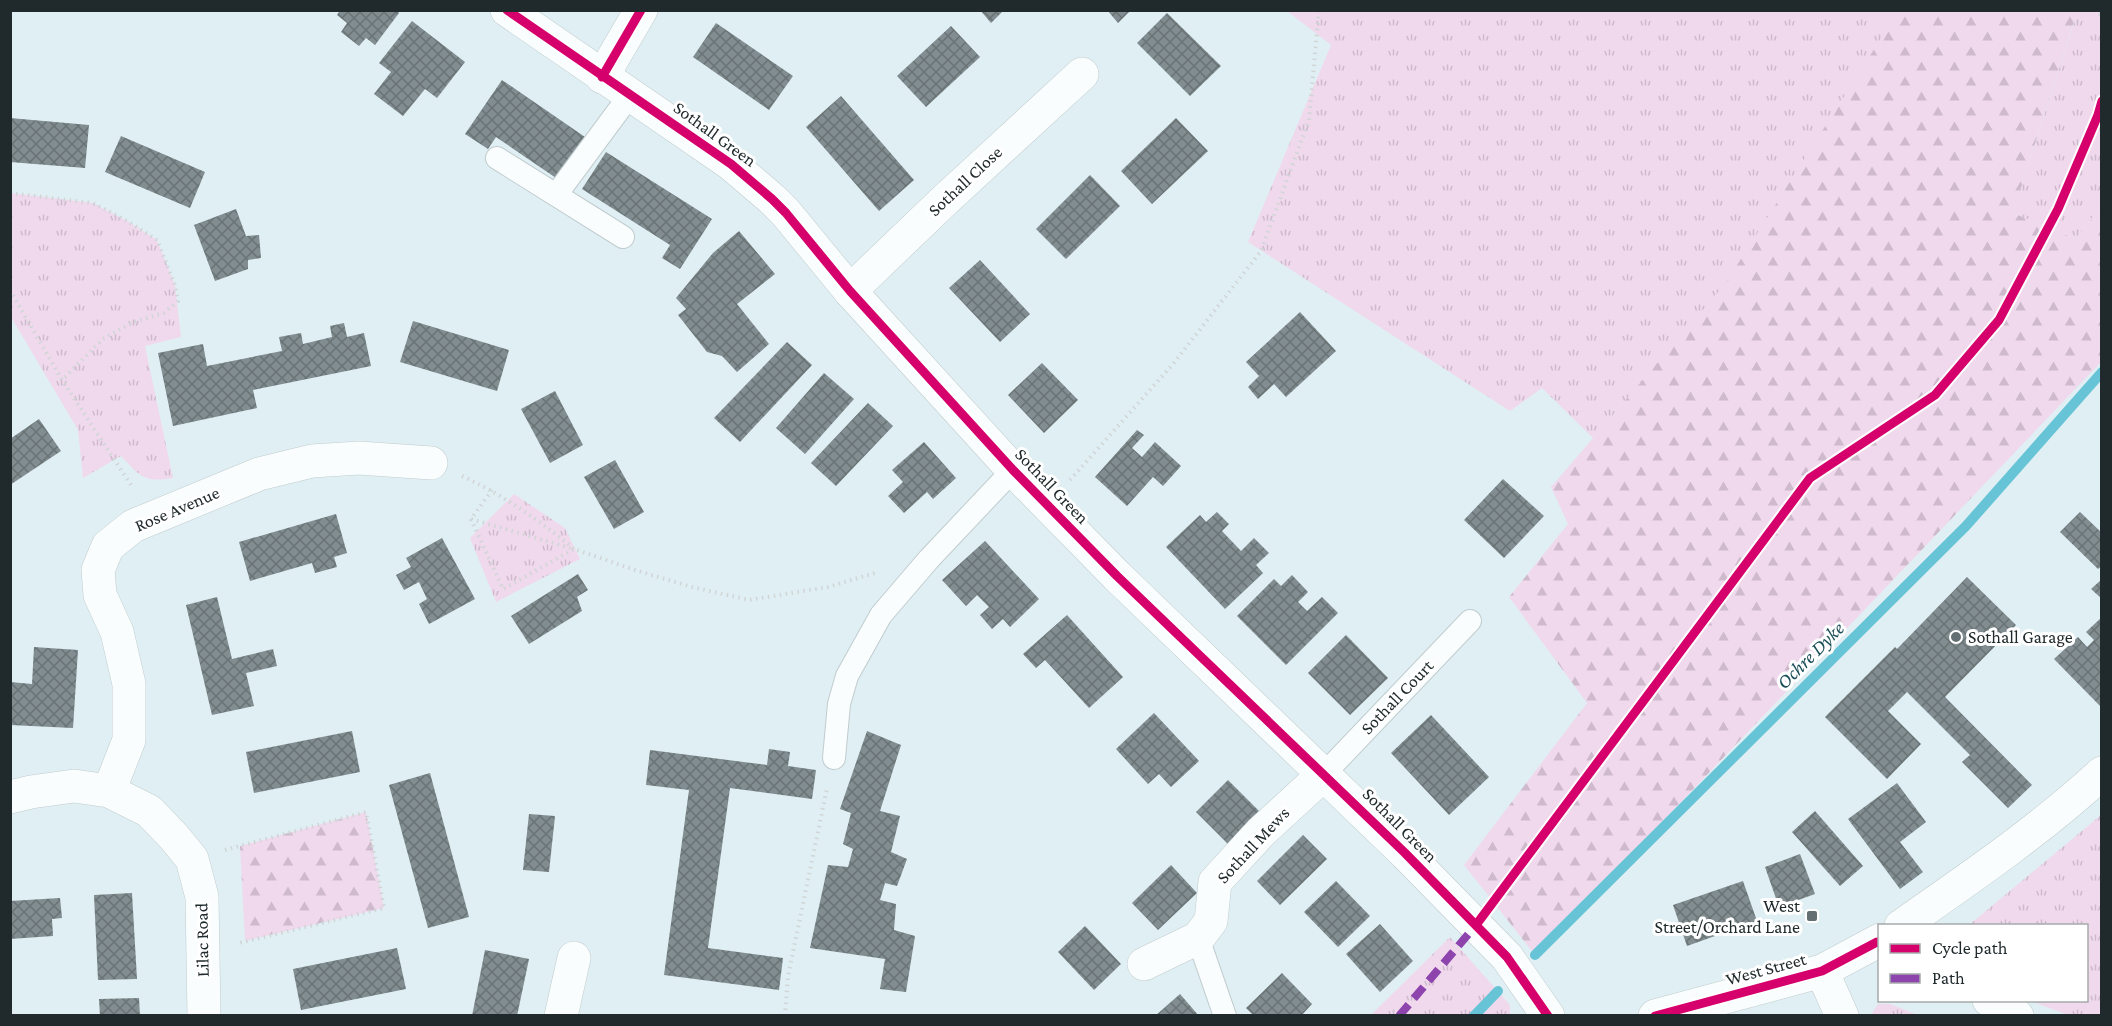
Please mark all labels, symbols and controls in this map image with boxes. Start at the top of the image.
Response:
street label: Sothall Green [670,97,760,171]
street label: Sothall Close [924,142,1006,220]
street label: Sothall Green [1011,444,1093,528]
street label: Rose Avenue [132,482,222,536]
water label: Ochre Dyke [1772,617,1849,694]
place label: Sothall Garage [1968,627,2073,647]
marker: Sothall Garage [1949,630,1963,644]
street label: Sothall Court [1357,655,1438,738]
street label: Sothall Green [1359,784,1442,867]
street label: Sothall Mews [1213,803,1293,887]
place label: West Street/Orchard Lane [1655,896,1801,937]
street label: Lilac Road [191,902,213,977]
marker: West Street/Orchard Lane [1805,909,1819,923]
legend [1878,924,2088,1002]
text: Cycle path [1932,938,2008,958]
street label: West Street [1724,948,1809,989]
text: Path [1932,968,1965,988]

